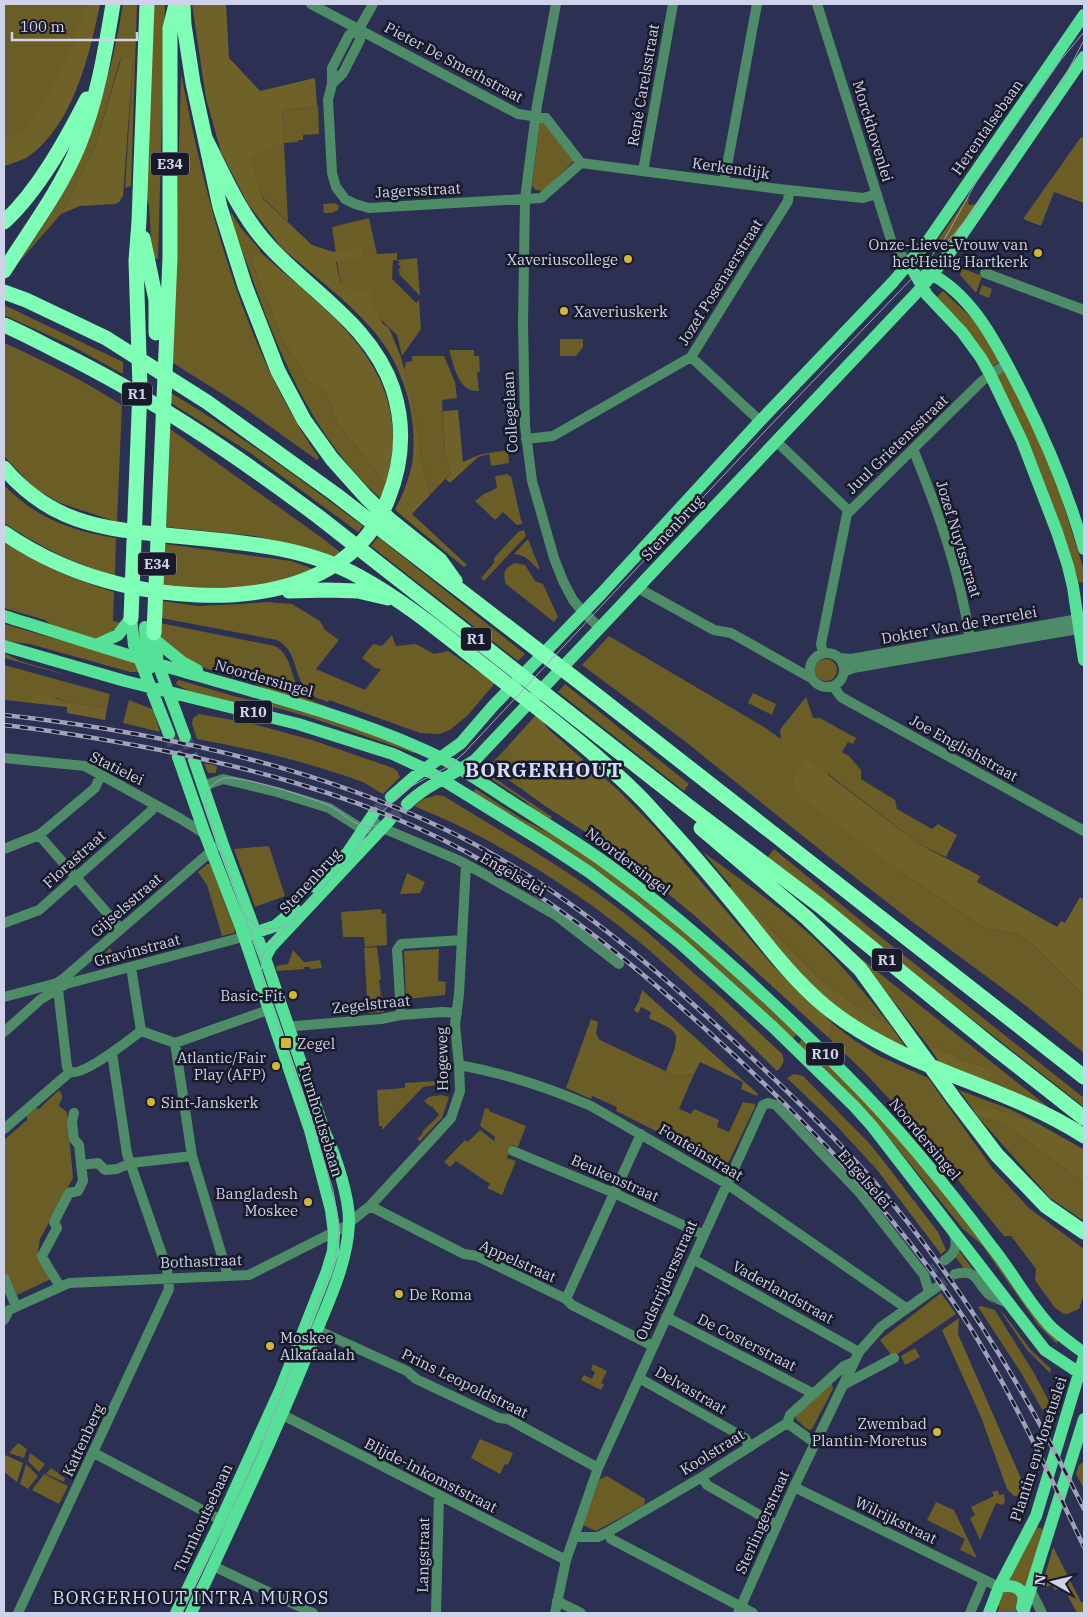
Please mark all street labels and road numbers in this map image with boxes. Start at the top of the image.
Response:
street label: Pieter De Smethstraat [381,17,527,107]
street label: René Carelsstraat [623,22,663,148]
street label: Herentalsebaan [947,75,1027,179]
street label: Morckhovenlei [849,78,898,184]
road number: E34 [151,152,189,175]
street label: Kerkendijk [691,153,771,183]
street label: Jagersstraat [375,178,461,202]
street label: Jozef Posenaerstraat [673,215,767,349]
street label: Collegelaan [498,370,522,453]
road number: R1 [122,382,152,406]
street label: Juul Grietensstraat [842,390,952,498]
street label: Jozef Nuytsstraat [932,478,986,600]
street label: Stenenbrug [637,491,707,565]
road number: E34 [138,552,176,576]
street label: Dokter Van de Perrelei [880,602,1039,648]
road number: R1 [461,628,491,650]
street label: Noordersingel [213,655,315,701]
road number: R10 [234,700,272,724]
street label: Joe Englishstraat [907,710,1021,786]
street label: Statielei [87,747,147,789]
street label: Noordersingel [582,823,674,899]
street label: Florastraat [39,826,109,892]
street label: Stenenbrug [275,844,345,918]
street label: Engelselei [477,848,549,900]
street label: Gijselsstraat [87,869,165,941]
street label: Gravinstraat [92,929,182,971]
road number: R1 [872,948,902,972]
street label: Zegelstraat [331,990,411,1018]
street label: Hogeweg [432,1027,452,1091]
road number: R10 [806,1042,844,1066]
street label: Turnhoutsebaan [295,1061,347,1180]
street label: Noordersingel [885,1094,965,1184]
street label: Fonteinstraat [655,1119,747,1185]
street label: Engelselei [834,1145,896,1213]
street label: Beukenstraat [568,1150,662,1206]
street label: Oudstrijdersstraat [631,1217,701,1343]
street label: Appelstraat [477,1236,559,1286]
street label: Bothastraat [160,1250,242,1272]
street label: Vaderlandstraat [729,1256,837,1328]
street label: De Costerstraat [695,1309,799,1375]
street label: Prins Leopoldstraat [399,1344,531,1422]
street label: Delvastraat [652,1362,730,1418]
street label: Plantin en Moretuslei [1006,1374,1070,1524]
street label: Kattenberg [58,1400,108,1480]
street label: Koolstraat [676,1425,748,1479]
street label: Blijde-Inkomststraat [362,1433,500,1517]
street label: Turnhoutsebaan [169,1460,237,1575]
street label: Sterlingerstraat [731,1467,793,1577]
street label: Wilrijkstraat [852,1492,940,1548]
street label: Langstraat [413,1517,433,1593]

